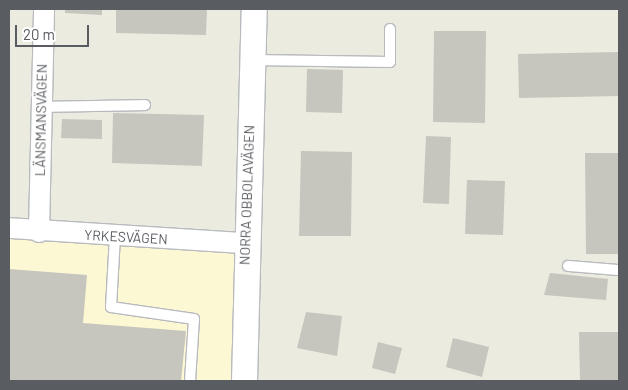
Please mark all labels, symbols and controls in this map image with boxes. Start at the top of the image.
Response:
scale bar [18,15,91,47]
text: 20 m [23,25,55,43]
street label: LÄNSMANSVÄGEN [32,64,50,176]
street label: NORRA OBBOLAVÄGEN [236,125,258,265]
street label: YRKESVÄGEN [84,226,168,248]

